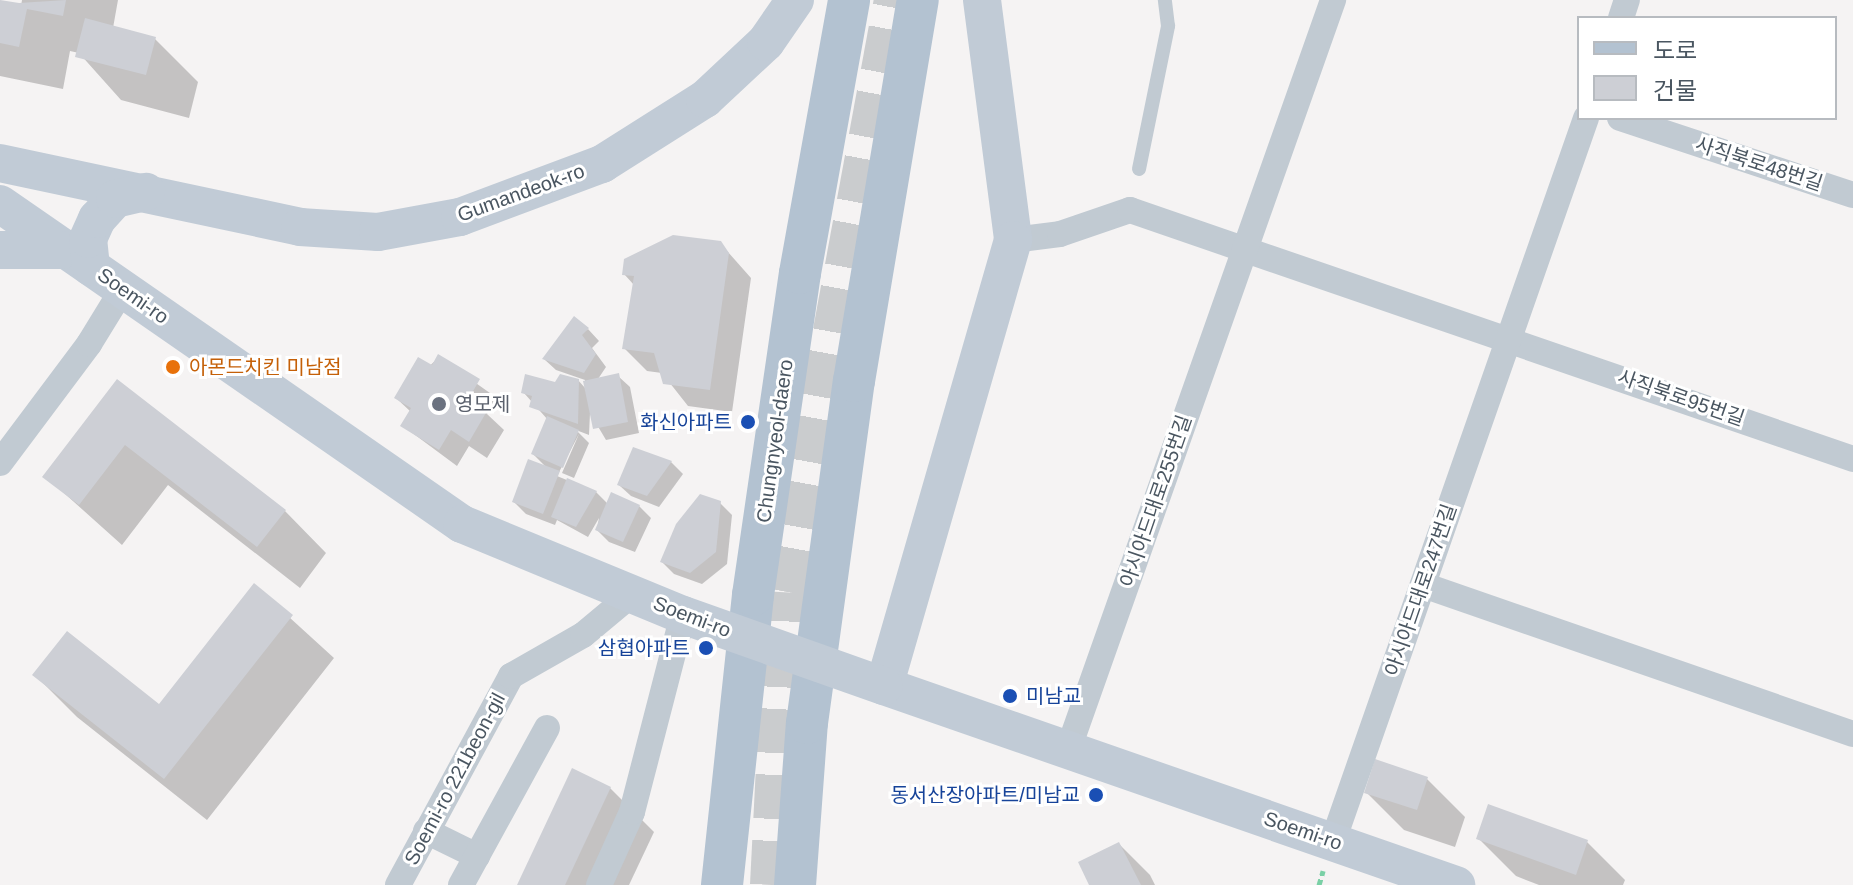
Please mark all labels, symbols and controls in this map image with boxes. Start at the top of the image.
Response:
legend [1577,16,1837,120]
text: 도로 [1653,37,1697,64]
text: 건물 [1653,77,1697,104]
street label: 사직북로48번길 [1692,132,1826,196]
street label: Gumandeok-ro [454,159,588,227]
street label: Soemi-ro [93,263,173,329]
place label: 아몬드치킨 미남점 [189,355,342,379]
marker: 아몬드치킨 미남점 [164,358,182,376]
street label: Chungnyeol-daero [752,358,798,524]
street label: 사직북로95번길 [1614,365,1748,431]
place label: 영모제 [455,392,510,416]
marker: 영모제 [430,395,448,413]
place label: 화신아파트 [640,410,732,434]
street label: 아시아드대로255번길 [1115,412,1197,590]
marker: 화신아파트 [739,413,757,431]
street label: 아시아드대로247번길 [1380,501,1462,679]
street label: Soemi-ro [650,591,734,643]
place label: 삼협아파트 [598,636,690,660]
marker: 삼협아파트 [697,639,715,657]
place label: 미남교 [1026,684,1081,708]
marker: 미남교 [1001,687,1019,705]
street label: Soemi-ro 221beon-gil [400,689,510,869]
place label: 동서산장아파트/미남교 [890,783,1080,807]
marker: 동서산장아파트/미남교 [1087,786,1105,804]
street label: Soemi-ro [1261,806,1345,856]

